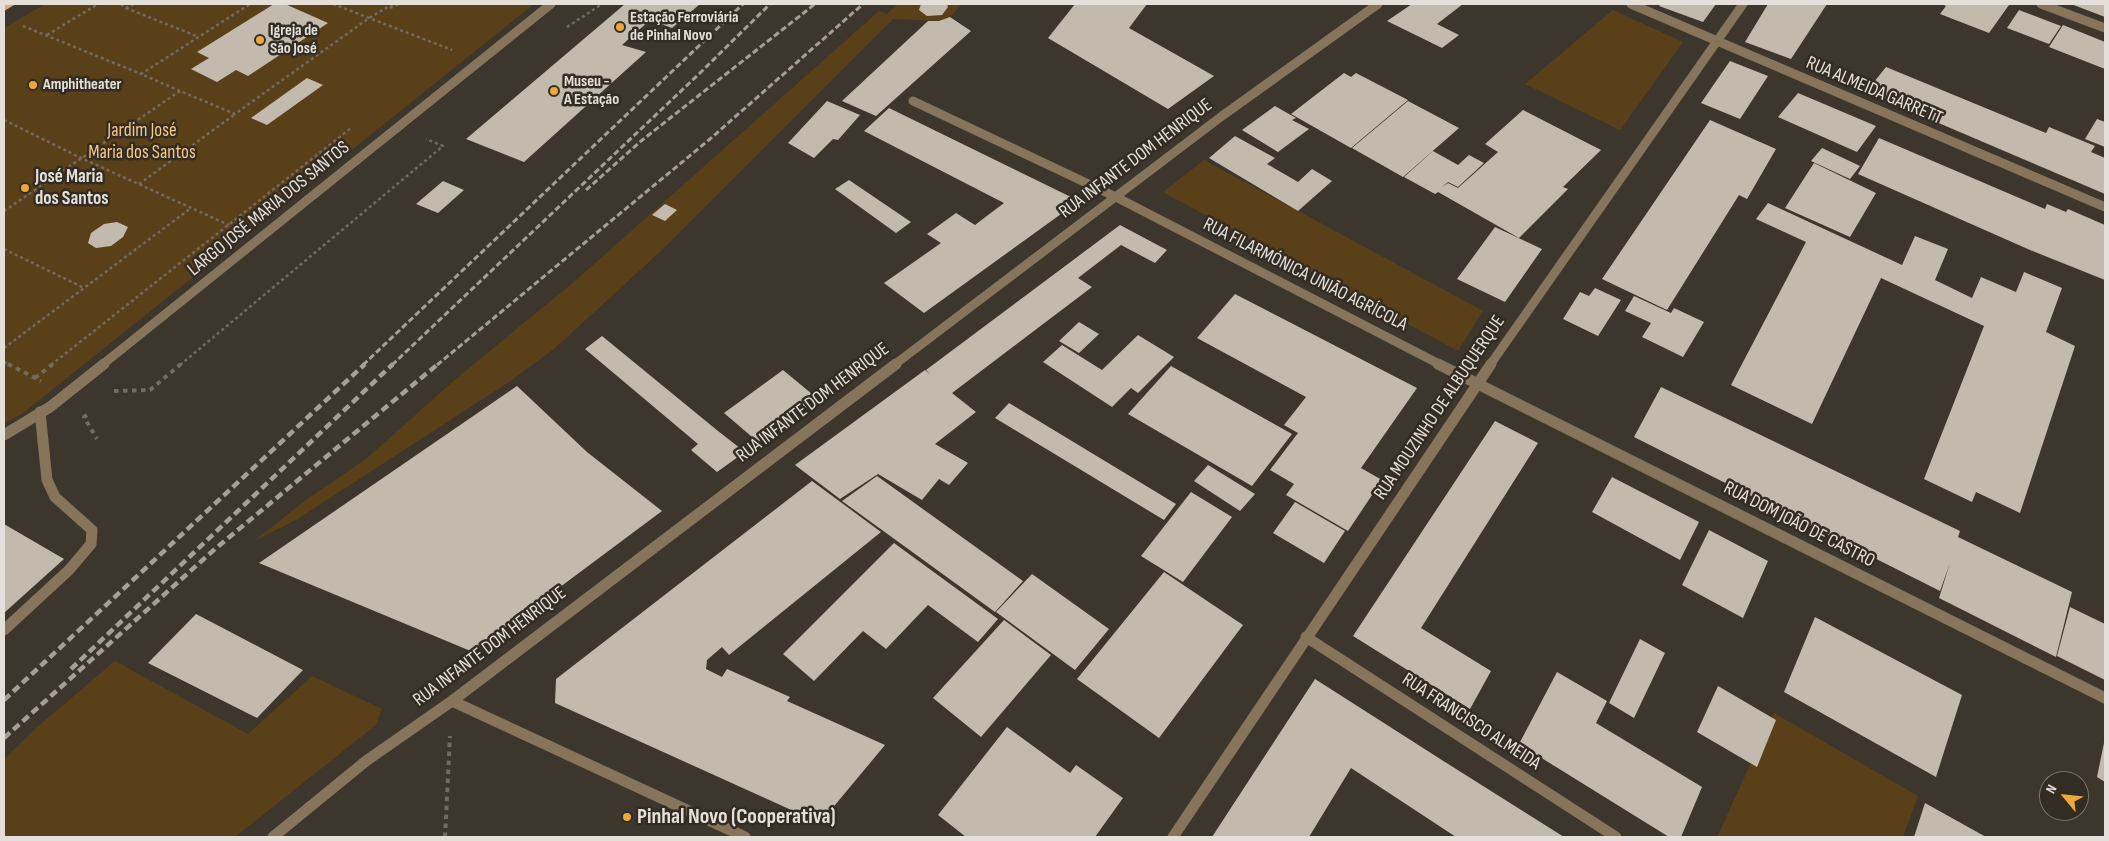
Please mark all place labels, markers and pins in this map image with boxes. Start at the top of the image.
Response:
place label: Estação Ferroviária de Pinhal Novo [630,8,738,46]
place label: Igreja de São José [270,21,318,59]
marker: Estação Ferroviária de Pinhal Novo [614,21,626,33]
marker: Igreja de São José [254,34,266,46]
place label: Museu - A Estação [564,72,619,110]
place label: Amphitheater [43,75,121,95]
marker: Amphitheater [27,79,39,91]
marker: Museu - A Estação [548,85,560,97]
place label: José Maria dos Santos [35,166,108,210]
marker: José Maria dos Santos [19,182,31,194]
place label: Pinhal Novo (Cooperativa) [637,804,836,830]
marker: Pinhal Novo (Cooperativa) [621,811,633,823]

